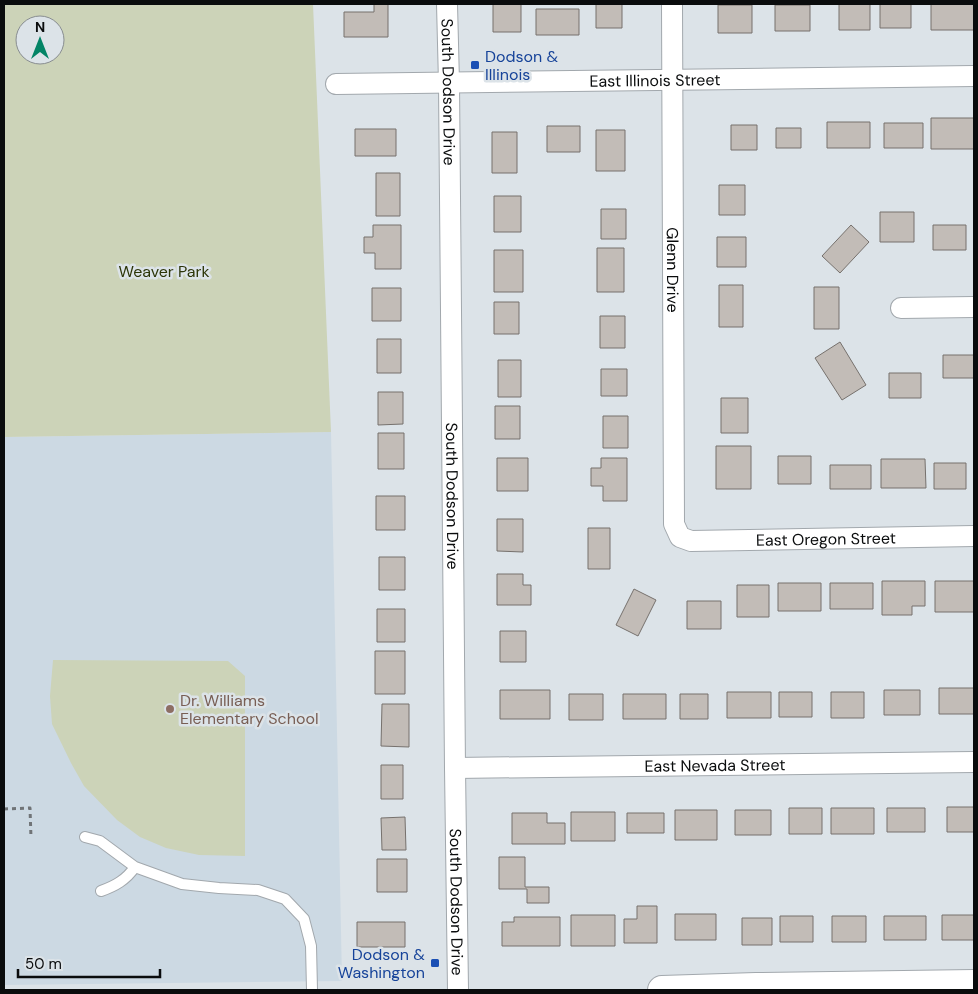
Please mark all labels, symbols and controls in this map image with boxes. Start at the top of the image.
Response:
north arrow [15,15,65,65]
text: N [35,18,45,36]
street label: South Dodson Drive [437,18,460,166]
place label: Dodson & Illinois [485,46,558,85]
marker: Dodson & Illinois [469,59,481,71]
street label: East Illinois Street [589,69,721,91]
street label: Glenn Drive [662,227,684,313]
park label: Weaver Park [118,261,210,282]
street label: South Dodson Drive [441,422,464,570]
street label: East Oregon Street [756,527,896,550]
place label: Dr. Williams Elementary School [180,690,318,729]
marker: Dr. Williams Elementary School [164,703,176,715]
street label: East Nevada Street [644,754,786,776]
street label: South Dodson Drive [445,828,468,976]
place label: Dodson & Washington [338,944,425,983]
scale bar [18,946,160,978]
text: 50 m [25,954,62,974]
marker: Dodson & Washington [429,957,441,969]

